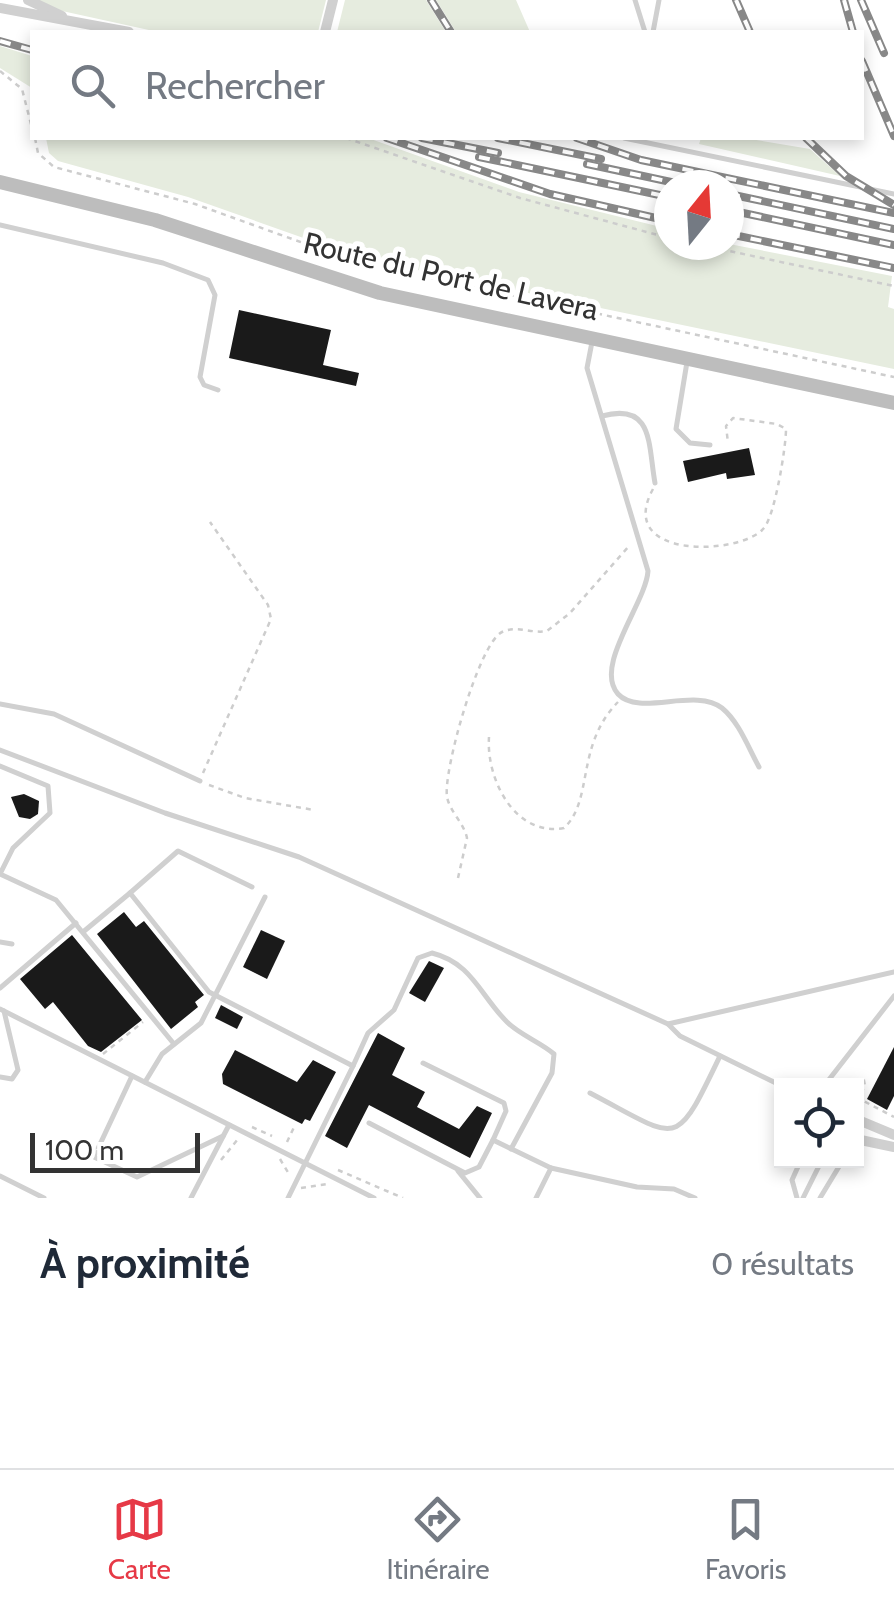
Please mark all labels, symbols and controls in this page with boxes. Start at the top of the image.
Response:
search box [30,30,864,140]
icon: search [65,58,120,113]
text: Rechercher [145,62,325,109]
north arrow [654,170,744,260]
street label: Route du Port de Lavera [300,224,603,328]
map controls [774,1078,864,1168]
button: locate [774,1078,864,1168]
scale bar [30,1128,200,1172]
text: 100 m [45,1133,124,1167]
text: À proximité [40,1237,250,1289]
text: 0 résultats [711,1244,854,1283]
tab: Carte [108,1492,171,1586]
tab: Itinéraire [386,1492,489,1586]
tab: Favoris [705,1492,786,1586]

